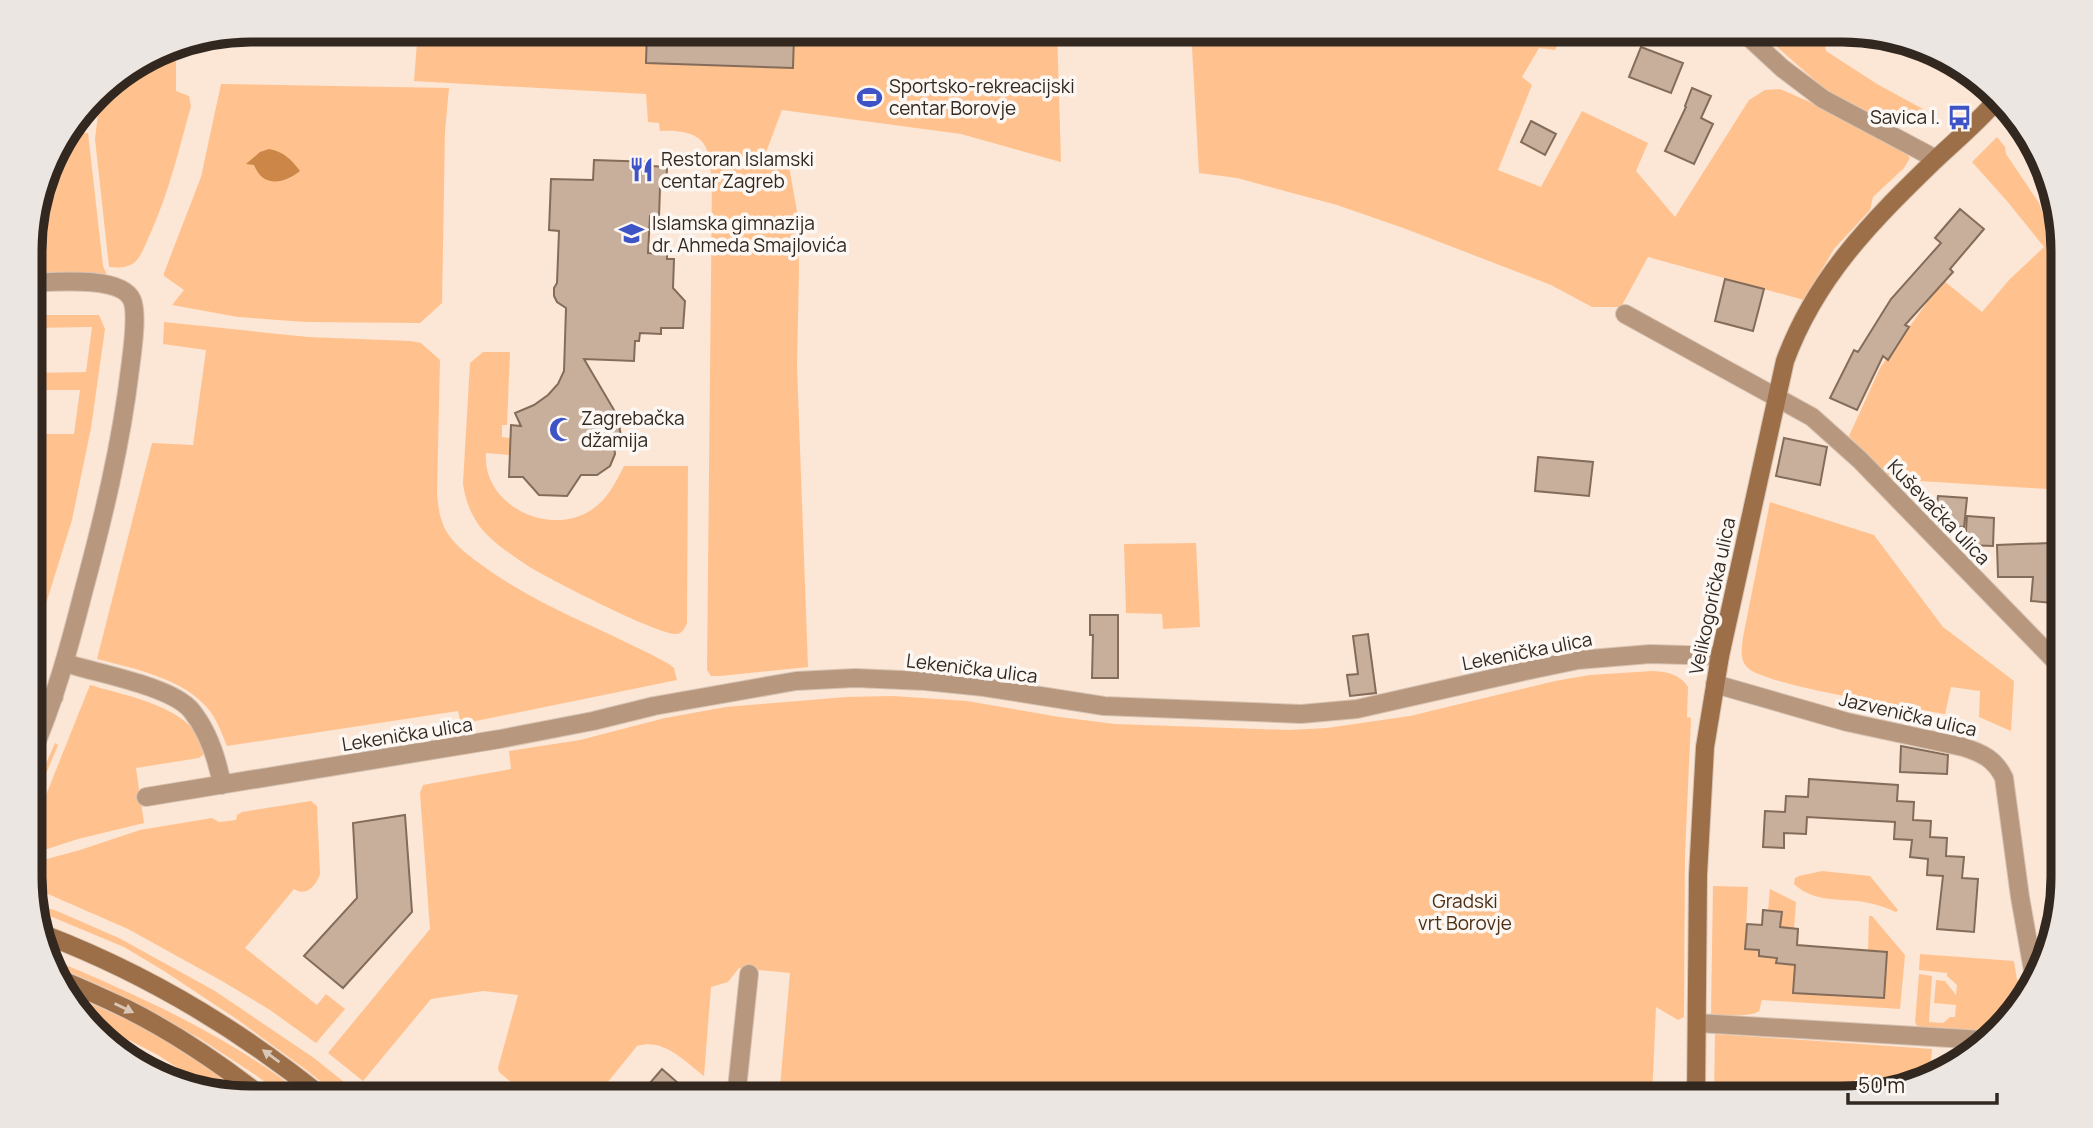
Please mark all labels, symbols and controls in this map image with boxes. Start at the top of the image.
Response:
place label: Sportsko-rekreacijski centar Borovje [889,73,1075,121]
sports icon: Sportsko-rekreacijski centar Borovje [855,83,883,111]
bus stop icon: Savica I. [1946,103,1974,131]
place label: Savica I. [1870,104,1940,130]
place label: Restoran Islamski centar Zagreb [661,146,814,194]
restaurant icon: Restoran Islamski centar Zagreb [627,156,655,184]
place label: Islamska gimnazija dr. Ahmeda Smajlovića [652,210,847,258]
school or university icon: Islamska gimnazija dr. Ahmeda Smajlovića [618,220,646,248]
place label: Zagrebačka džamija [581,405,685,453]
mosque icon: Zagrebačka džamija [547,415,575,443]
street label: Kuševačka ulica [1882,453,1996,571]
street label: Velikogorička ulica [1683,515,1741,677]
street label: Lekenička ulica [1460,626,1594,676]
street label: Lekenička ulica [905,647,1039,689]
street label: Jazvenička ulica [1837,686,1979,742]
street label: Lekenička ulica [340,711,474,757]
park label: Gradski vrt Borovje [1418,888,1512,936]
one-way arrow [114,1003,134,1014]
one-way arrow [262,1049,280,1064]
scale bar [1848,1062,1997,1106]
text: 50 m [1858,1071,1905,1099]

